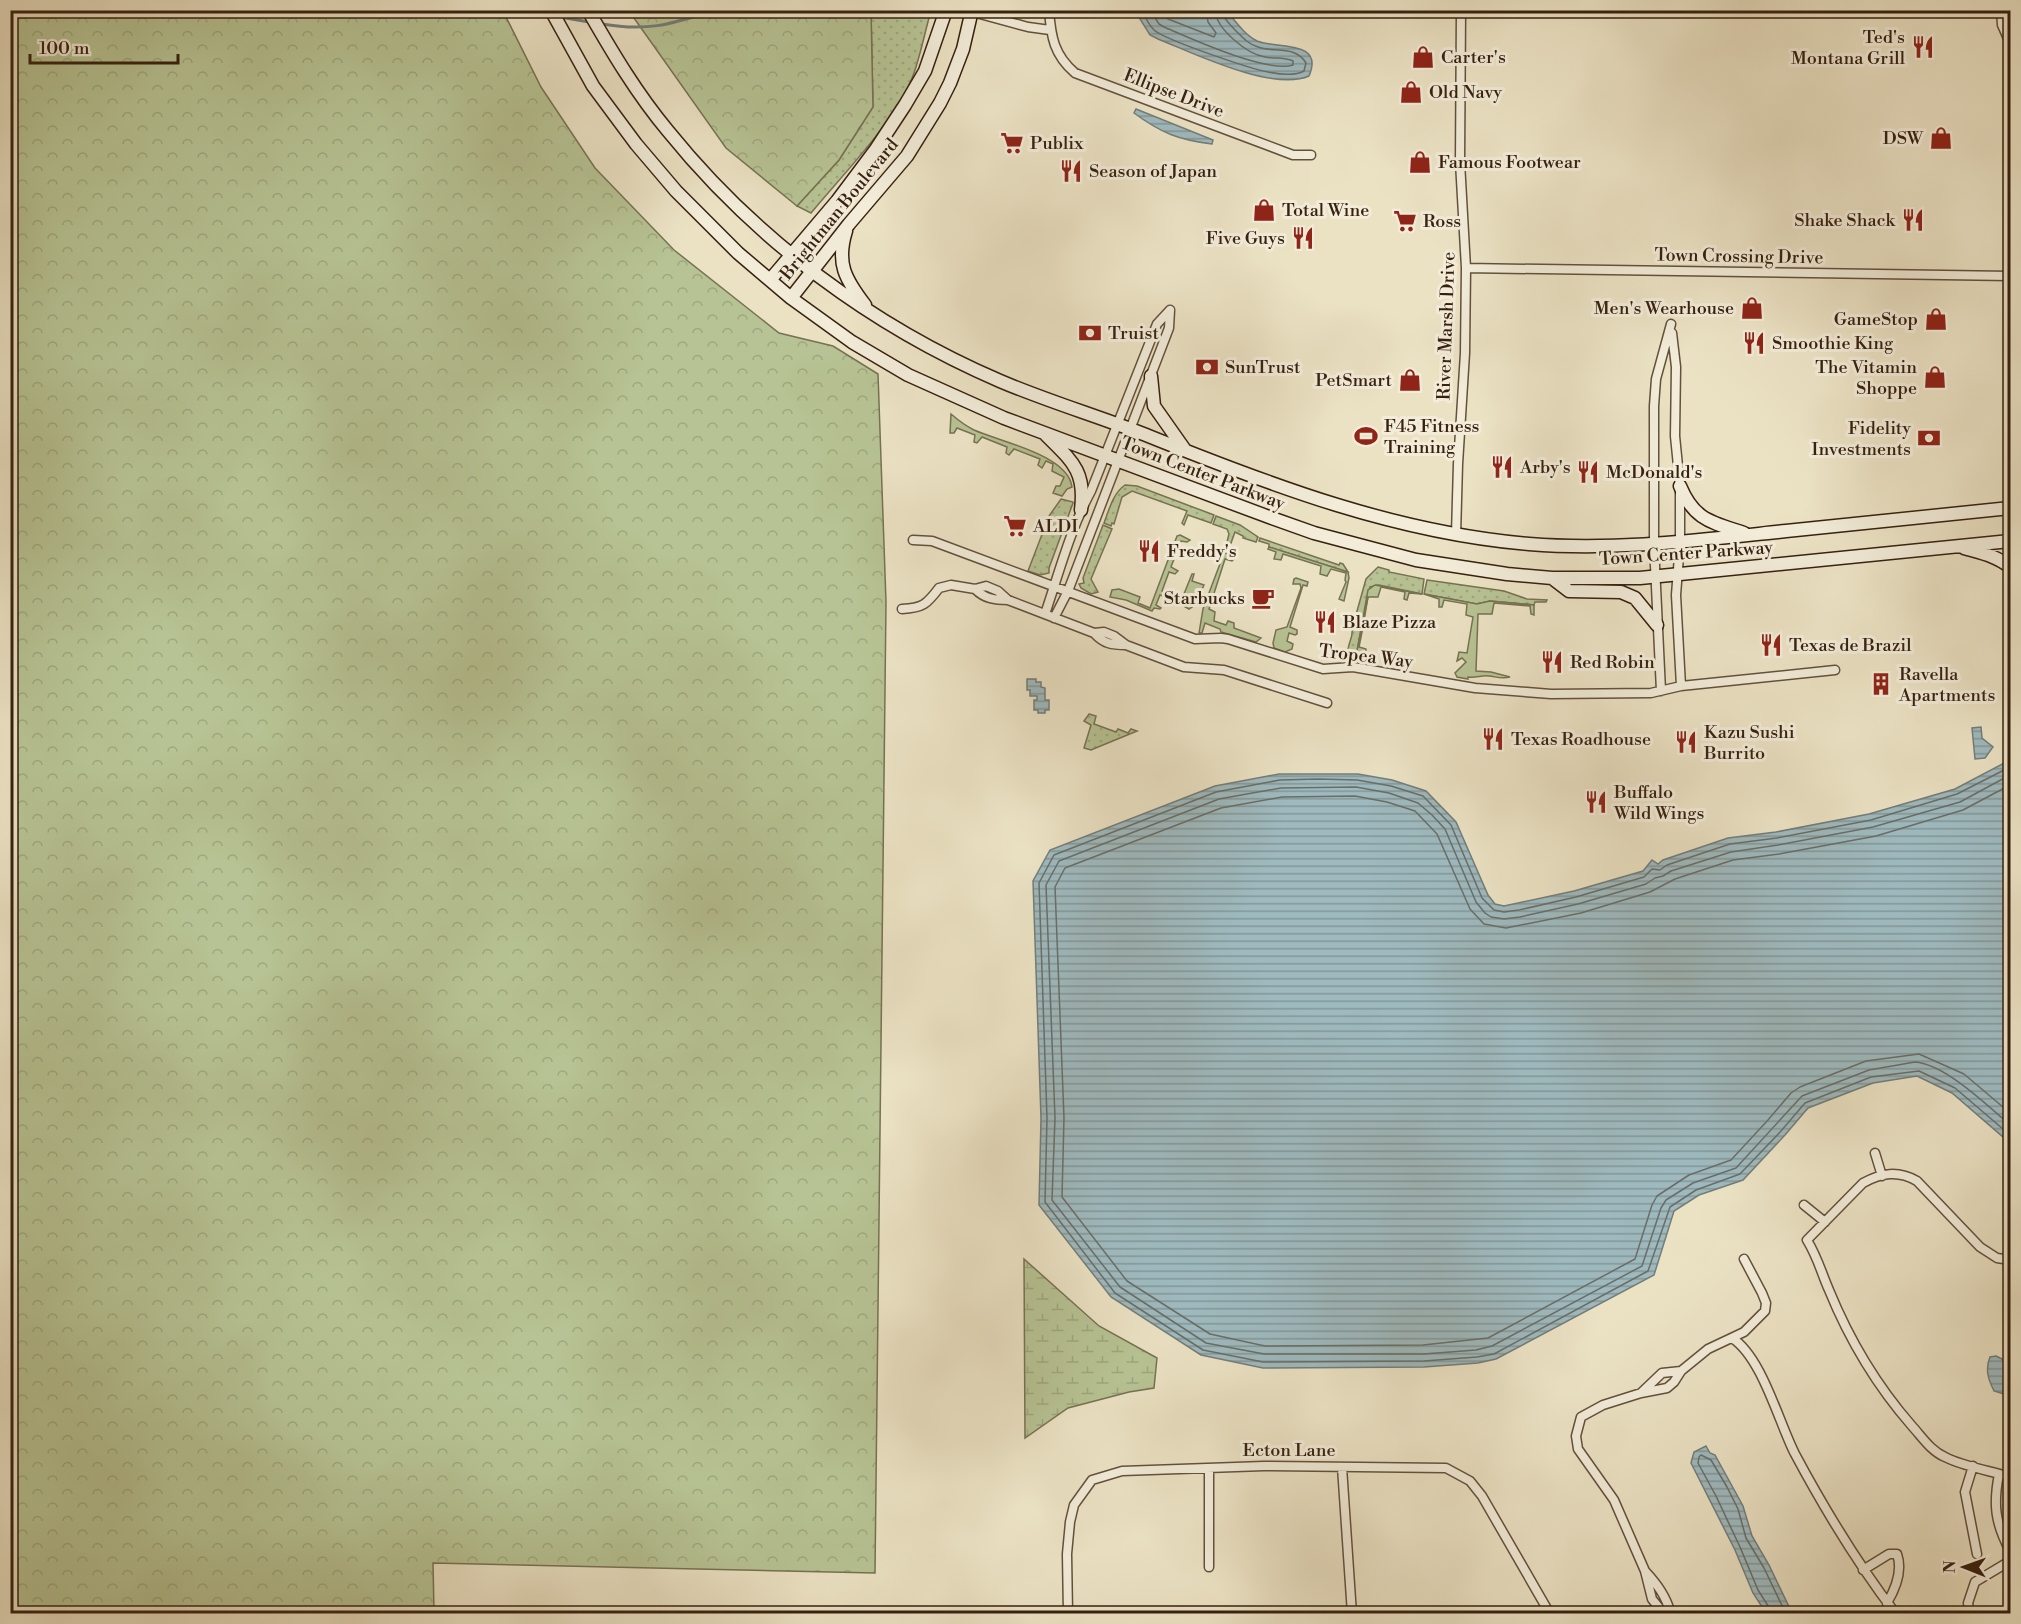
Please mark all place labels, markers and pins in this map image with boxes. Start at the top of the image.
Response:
place label: Ted's Montana Grill [1791,26,1906,70]
restaurant icon: Ted's Montana Grill [1910,34,1936,60]
shop icon: Carter's [1410,44,1436,70]
place label: Carter's [1441,46,1506,69]
shop icon: Old Navy [1398,79,1424,105]
place label: Old Navy [1429,81,1502,104]
shop icon: DSW [1928,125,1954,151]
place label: DSW [1883,127,1924,150]
supermarket icon: Publix [999,130,1025,156]
place label: Publix [1030,132,1084,155]
shop icon: Famous Footwear [1407,149,1433,175]
place label: Famous Footwear [1438,151,1581,174]
restaurant icon: Season of Japan [1058,158,1084,184]
place label: Season of Japan [1089,160,1217,183]
shop icon: Total Wine [1251,197,1277,223]
place label: Total Wine [1282,199,1369,222]
restaurant icon: Shake Shack [1900,207,1926,233]
supermarket icon: Ross [1392,208,1418,234]
place label: Shake Shack [1794,209,1897,232]
place label: Ross [1423,210,1461,233]
restaurant icon: Five Guys [1290,225,1316,251]
place label: Five Guys [1206,227,1285,250]
shop icon: Men's Wearhouse [1739,295,1765,321]
place label: Men's Wearhouse [1594,297,1734,320]
shop icon: GameStop [1923,306,1949,332]
place label: GameStop [1834,308,1918,331]
bank icon: Truist [1077,320,1103,346]
place label: Truist [1108,322,1159,345]
restaurant icon: Smoothie King [1741,330,1767,356]
place label: Smoothie King [1772,332,1894,355]
bank icon: SunTrust [1194,354,1220,380]
place label: SunTrust [1225,356,1301,379]
place label: The Vitamin Shoppe [1815,356,1917,400]
shop icon: The Vitamin Shoppe [1922,364,1948,390]
shop icon: PetSmart [1397,367,1423,393]
place label: PetSmart [1315,369,1393,392]
place label: F45 Fitness Training [1384,415,1480,459]
place label: Fidelity Investments [1812,417,1911,461]
sports icon: F45 Fitness Training [1353,423,1379,449]
bank icon: Fidelity Investments [1916,425,1942,451]
restaurant icon: Arby's [1489,454,1515,480]
place label: Arby's [1519,456,1571,479]
restaurant icon: McDonald's [1575,459,1601,485]
place label: McDonald's [1606,461,1703,484]
supermarket icon: ALDI [1002,513,1028,539]
place label: ALDI [1032,515,1078,538]
restaurant icon: Freddy's [1136,538,1162,564]
place label: Freddy's [1167,540,1237,563]
cafe icon: Starbucks [1250,585,1276,611]
place label: Starbucks [1164,587,1245,610]
restaurant icon: Blaze Pizza [1312,609,1338,635]
place label: Blaze Pizza [1342,611,1437,634]
restaurant icon: Texas de Brazil [1758,632,1784,658]
place label: Texas de Brazil [1789,634,1912,657]
restaurant icon: Red Robin [1539,649,1565,675]
place label: Red Robin [1570,651,1655,674]
place label: Ravella Apartments [1898,663,1995,707]
building icon: Ravella Apartments [1868,671,1894,697]
place label: Kazu Sushi Burrito [1703,721,1795,765]
restaurant icon: Texas Roadhouse [1480,726,1506,752]
place label: Texas Roadhouse [1511,728,1651,751]
restaurant icon: Kazu Sushi Burrito [1673,729,1699,755]
place label: Buffalo Wild Wings [1613,781,1705,825]
restaurant icon: Buffalo Wild Wings [1583,789,1609,815]

